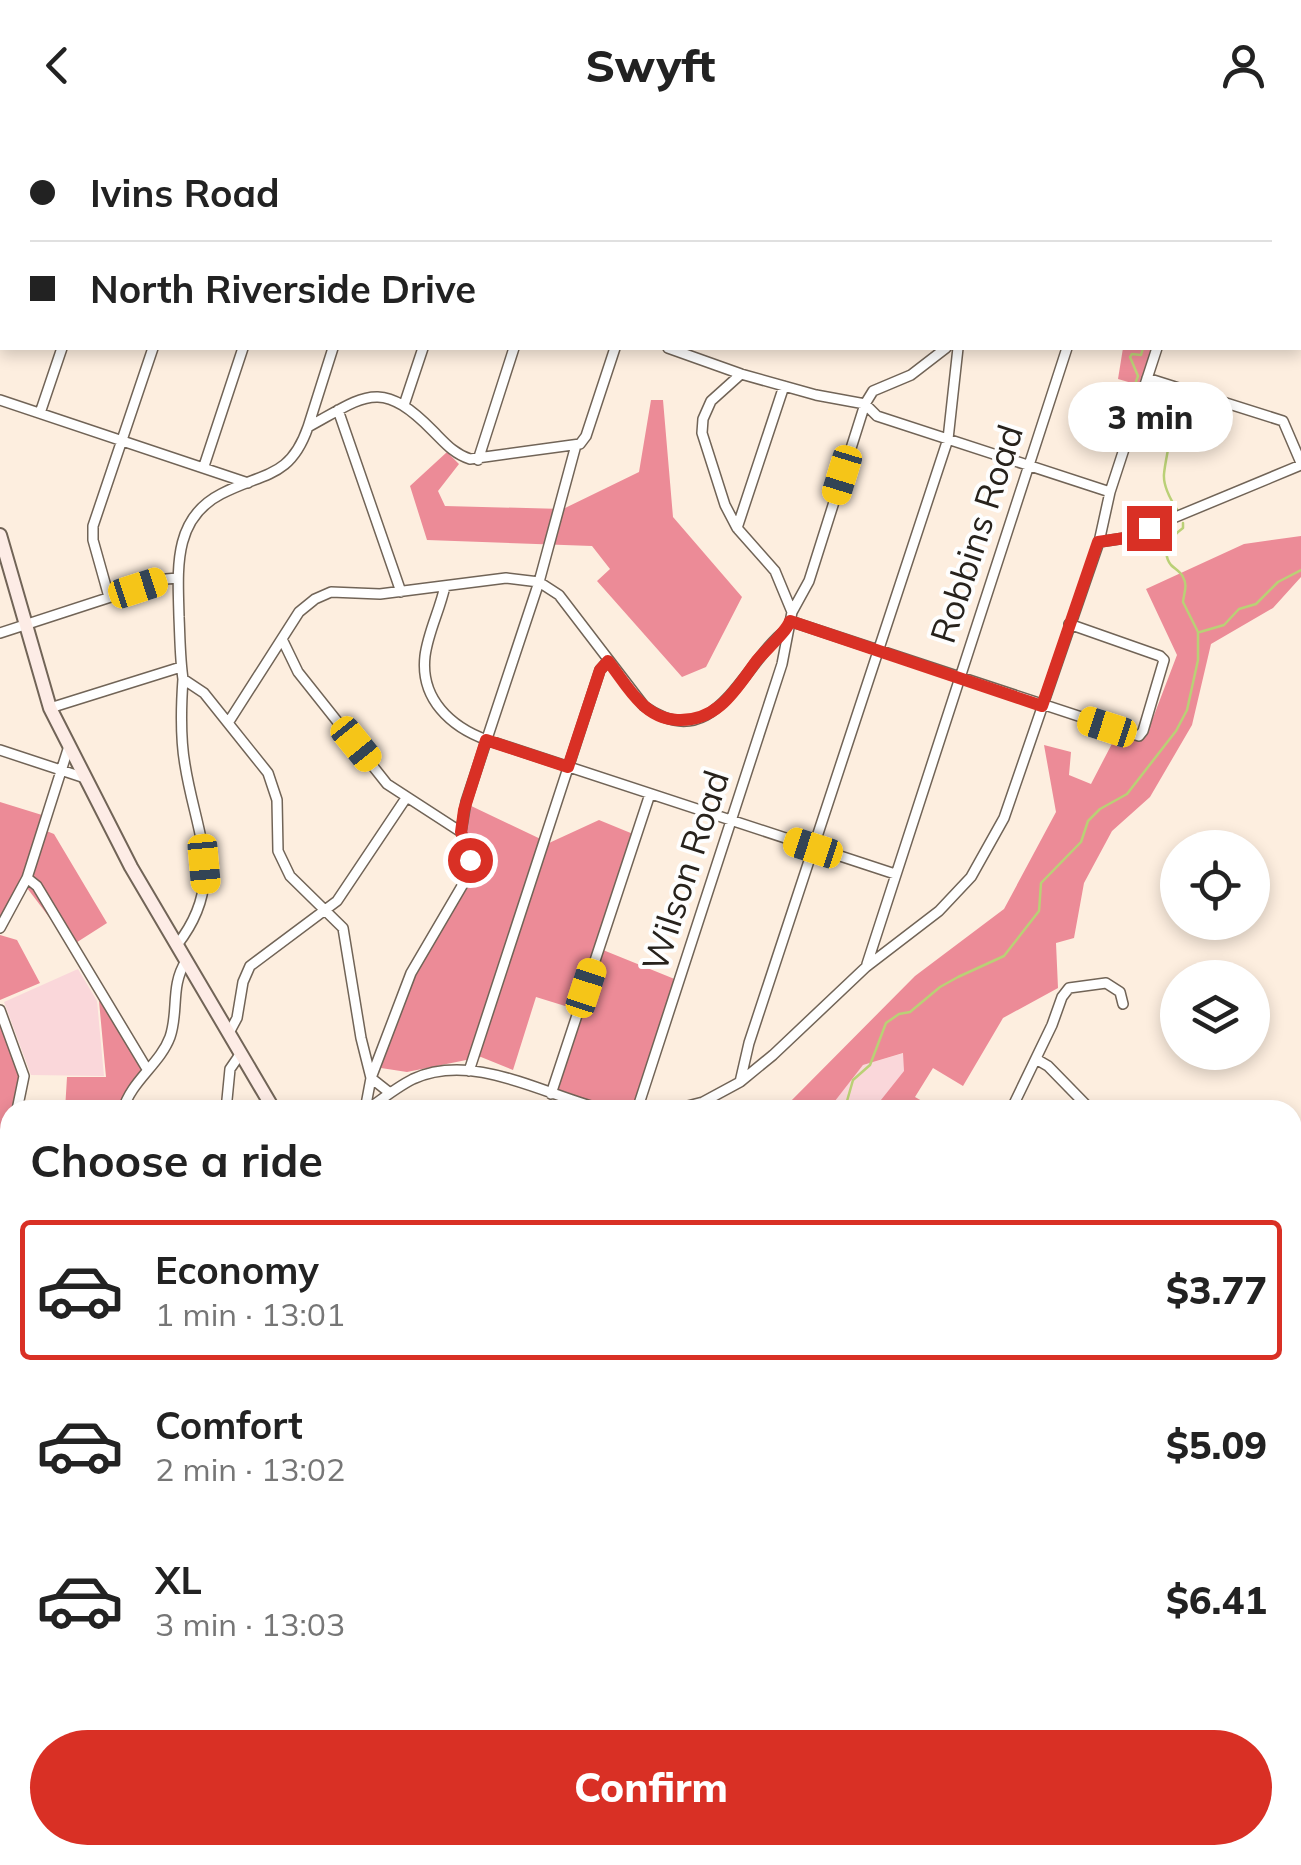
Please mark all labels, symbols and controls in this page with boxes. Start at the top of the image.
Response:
text: Swyft [586,37,715,93]
icon: back [30,38,85,93]
icon: person [1216,38,1271,93]
text: Ivins Road [90,169,280,217]
text: North Riverside Drive [90,265,476,313]
callout: 3 min [1066,383,1232,453]
text: 3 min [1108,397,1193,437]
street label: Robbins Road [920,419,1032,648]
car [819,442,865,508]
route end [1127,506,1172,551]
car [105,564,171,612]
car [1074,703,1140,751]
car [325,711,387,777]
street label: Wilson Road [632,765,738,977]
car [780,824,846,872]
map controls [1160,830,1270,1070]
button: locate [1160,830,1270,940]
car [186,833,222,895]
route start [448,838,493,883]
car [562,955,610,1021]
button: layers [1160,960,1270,1070]
text: Choose a ride [30,1132,323,1188]
icon: car [35,1245,125,1335]
text: Economy [155,1246,319,1294]
text: $3.77 [1166,1266,1267,1314]
text: 1 min · 13:01 [155,1294,345,1334]
icon: car [35,1400,125,1490]
text: Comfort [155,1401,303,1449]
text: $5.09 [1166,1421,1267,1469]
text: 2 min · 13:02 [155,1449,345,1489]
icon: car [35,1555,125,1645]
text: XL [155,1556,202,1604]
text: $6.41 [1166,1576,1267,1624]
text: 3 min · 13:03 [155,1604,345,1644]
button: Confirm [30,1730,1272,1845]

